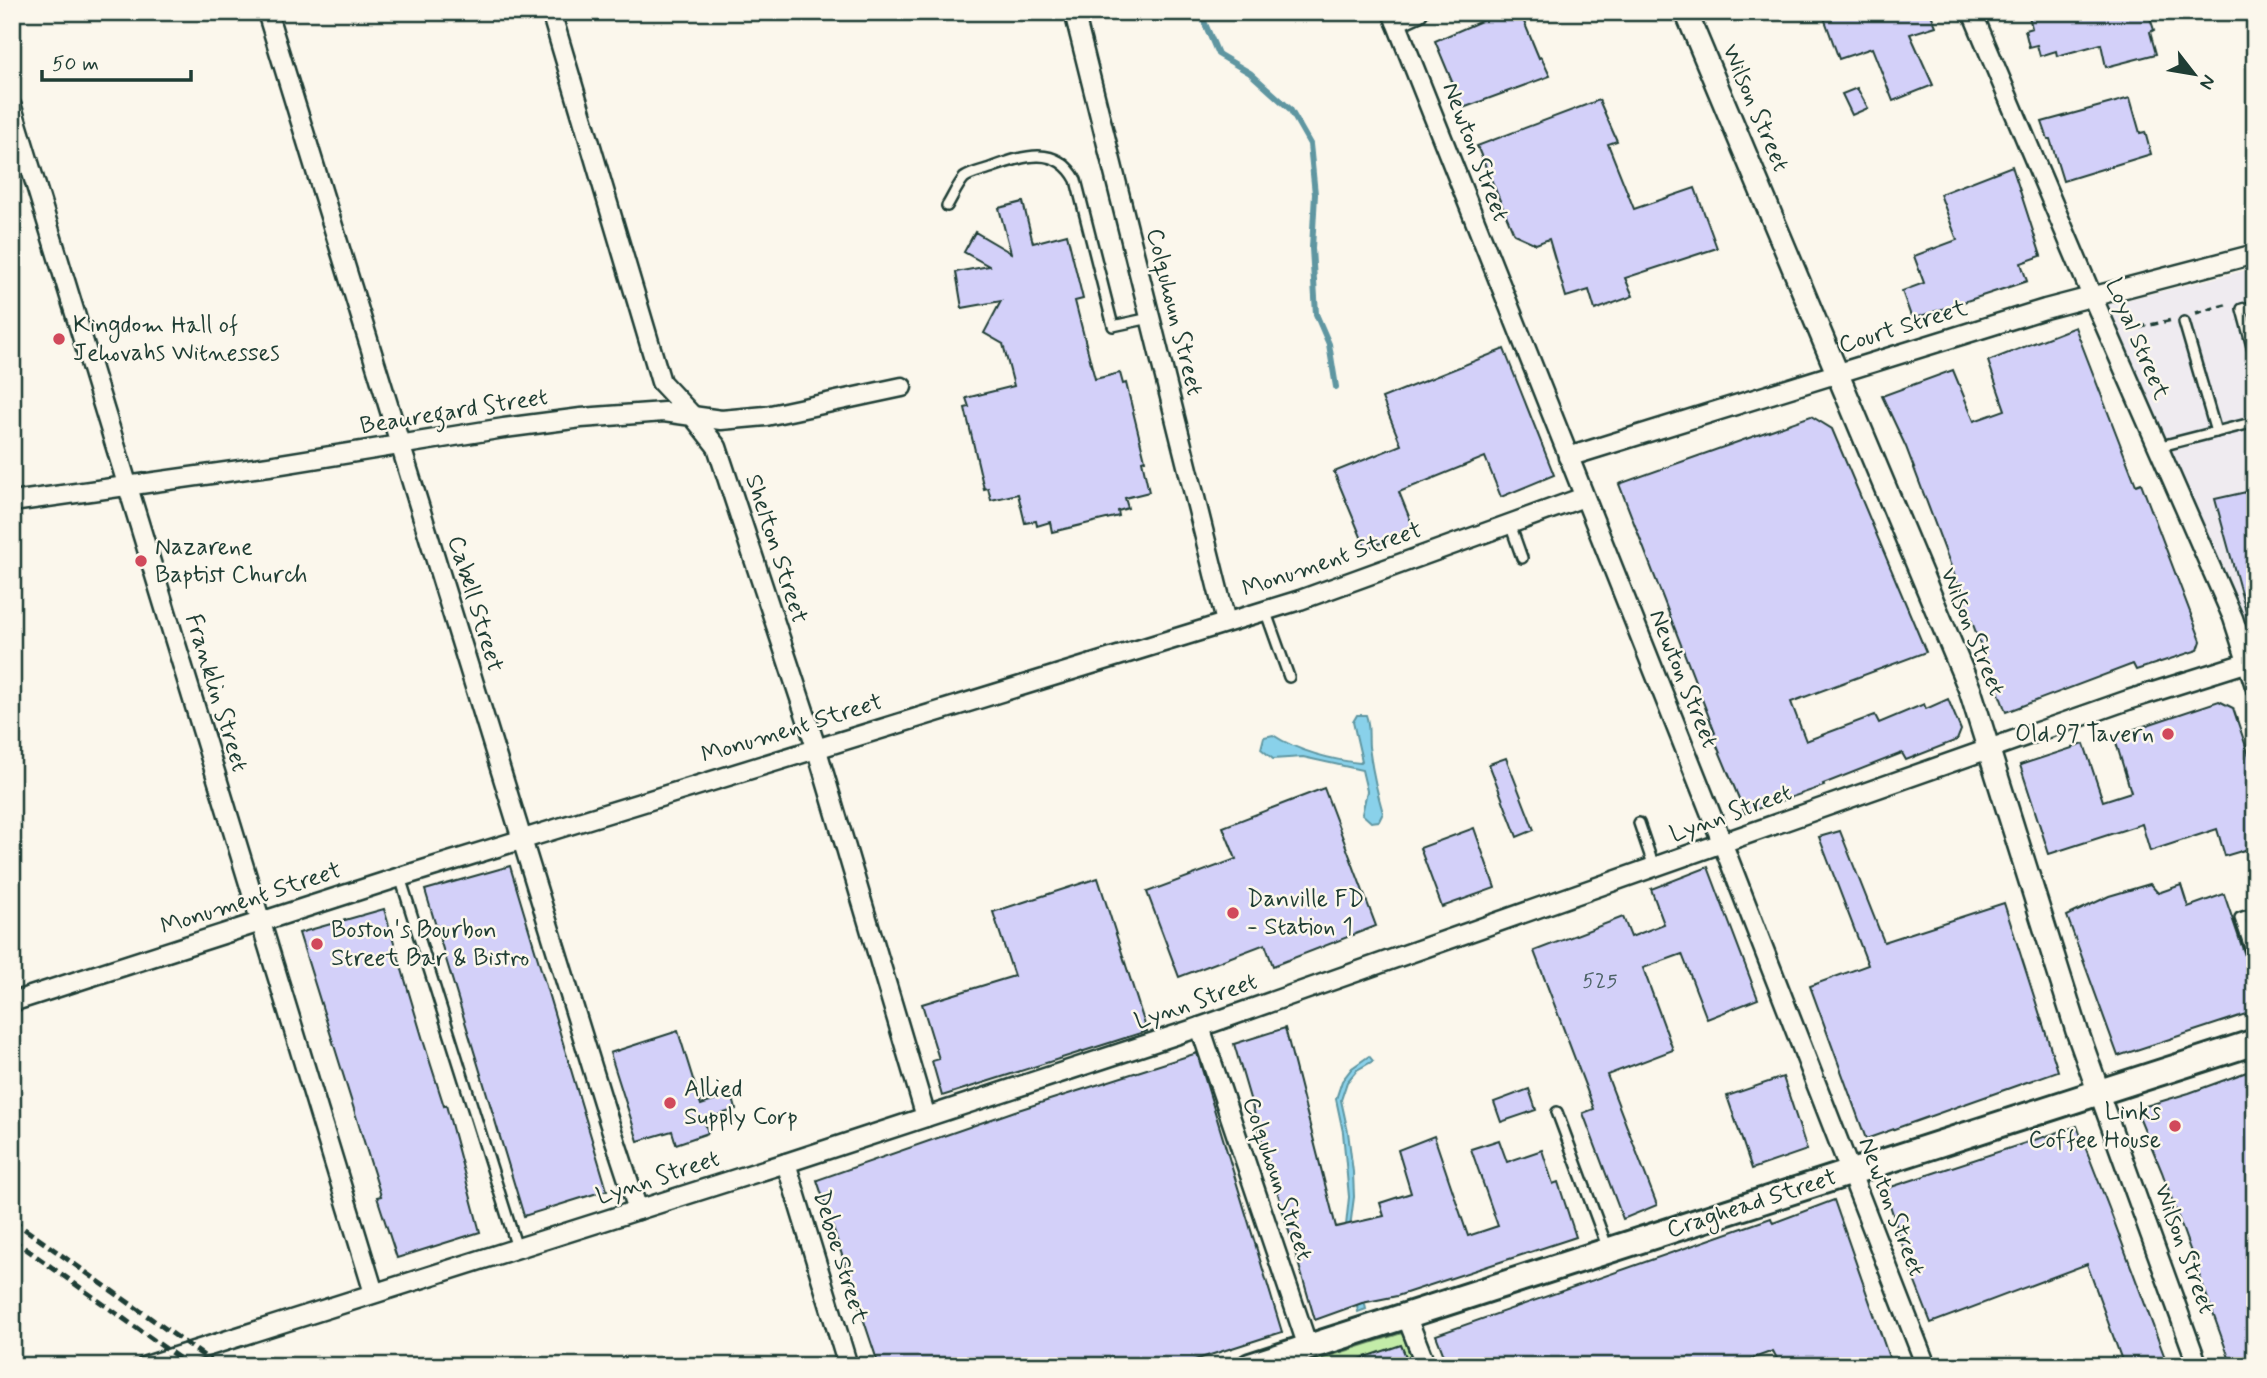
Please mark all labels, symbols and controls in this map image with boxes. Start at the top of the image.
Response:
scale bar [42,38,191,82]
north arrow [2158,38,2228,108]
street label: Wilson Street [1714,39,1796,177]
text: 50 m [52,50,99,78]
text: N [2193,70,2221,94]
street label: Newton Street [1434,78,1516,226]
street label: Colquhoun Street [1138,225,1210,399]
street label: Loyal Street [2098,274,2176,404]
street label: Court Street [1835,293,1971,361]
place label: Kingdom Hall of Jehovahs Witnesses [73,310,280,369]
marker: Kingdom Hall of Jehovahs Witnesses [51,331,67,347]
street label: Beauregard Street [358,382,551,445]
street label: Shelton Street [737,470,815,628]
street label: Monument Street [1238,515,1426,605]
place label: Nazarene Baptist Church [155,532,308,591]
street label: Cabell Street [440,532,510,676]
marker: Nazarene Baptist Church [133,553,149,569]
street label: Wilson Street [1932,563,2012,701]
street label: Newton Street [1641,605,1725,753]
street label: Franklin Street [177,610,255,776]
street label: Monument Street [697,687,887,771]
place label: Old 97 Tavern [2015,719,2154,750]
marker: Old 97 Tavern [2160,726,2176,742]
street label: Lynn Street [1666,778,1796,850]
street label: Monument Street [157,855,345,943]
place label: Danville FD - Station 1 [1247,884,1364,943]
marker: Danville FD - Station 1 [1225,905,1241,921]
place label: Boston's Bourbon Street Bar & Bistro [331,915,530,974]
marker: Boston's Bourbon Street Bar & Bistro [309,936,325,952]
street label: Lynn Street [1131,967,1261,1037]
house number: 525 [1582,967,1618,995]
place label: Allied Supply Corp [684,1074,798,1133]
street label: Colquhoun Street [1234,1093,1320,1265]
marker: Allied Supply Corp [662,1095,678,1111]
place label: Links Coffee House [2029,1097,2161,1156]
marker: Links Coffee House [2167,1118,2183,1134]
street label: Newton Street [1850,1133,1932,1281]
street label: Lynn Street [592,1144,724,1212]
street label: Craghead Street [1663,1162,1842,1248]
street label: Wilson Street [2146,1180,2222,1318]
street label: Deboe Street [805,1187,875,1327]

